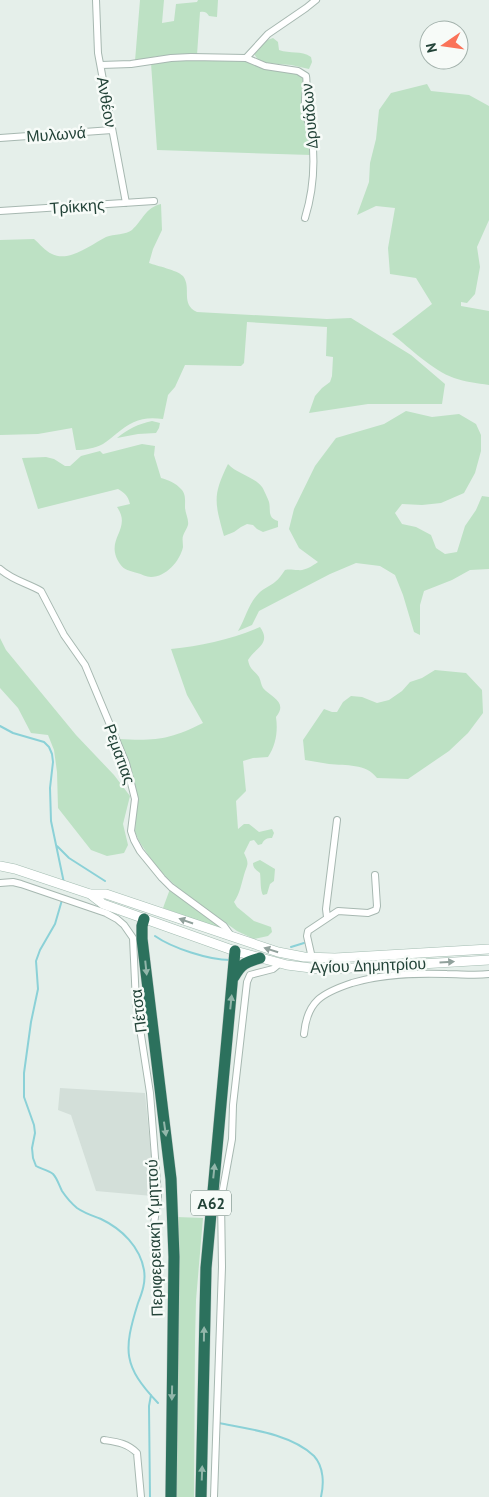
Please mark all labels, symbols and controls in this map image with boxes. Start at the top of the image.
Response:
north arrow [419,20,469,70]
text: N [422,41,441,54]
street label: Ανθέον [93,75,121,129]
street label: Δρυάδων [296,82,322,150]
street label: Μυλωνά [26,122,86,146]
street label: Τρίκκης [49,194,105,218]
street label: Ρεματιας [100,721,140,787]
one-way arrow [178,917,193,924]
one-way arrow [264,946,279,954]
street label: Αγίου Δημητρίου [310,953,426,977]
one-way arrow [439,958,455,966]
one-way arrow [142,960,150,976]
street label: Πέτσα [125,988,151,1034]
one-way arrow [227,993,235,1009]
one-way arrow [161,1121,169,1137]
street label: Περιφερειακή Υμηττού [141,1159,167,1317]
one-way arrow [210,1163,218,1179]
road number: Α62 [191,1190,231,1216]
one-way arrow [201,1325,209,1341]
one-way arrow [168,1385,176,1401]
one-way arrow [199,1465,207,1481]

